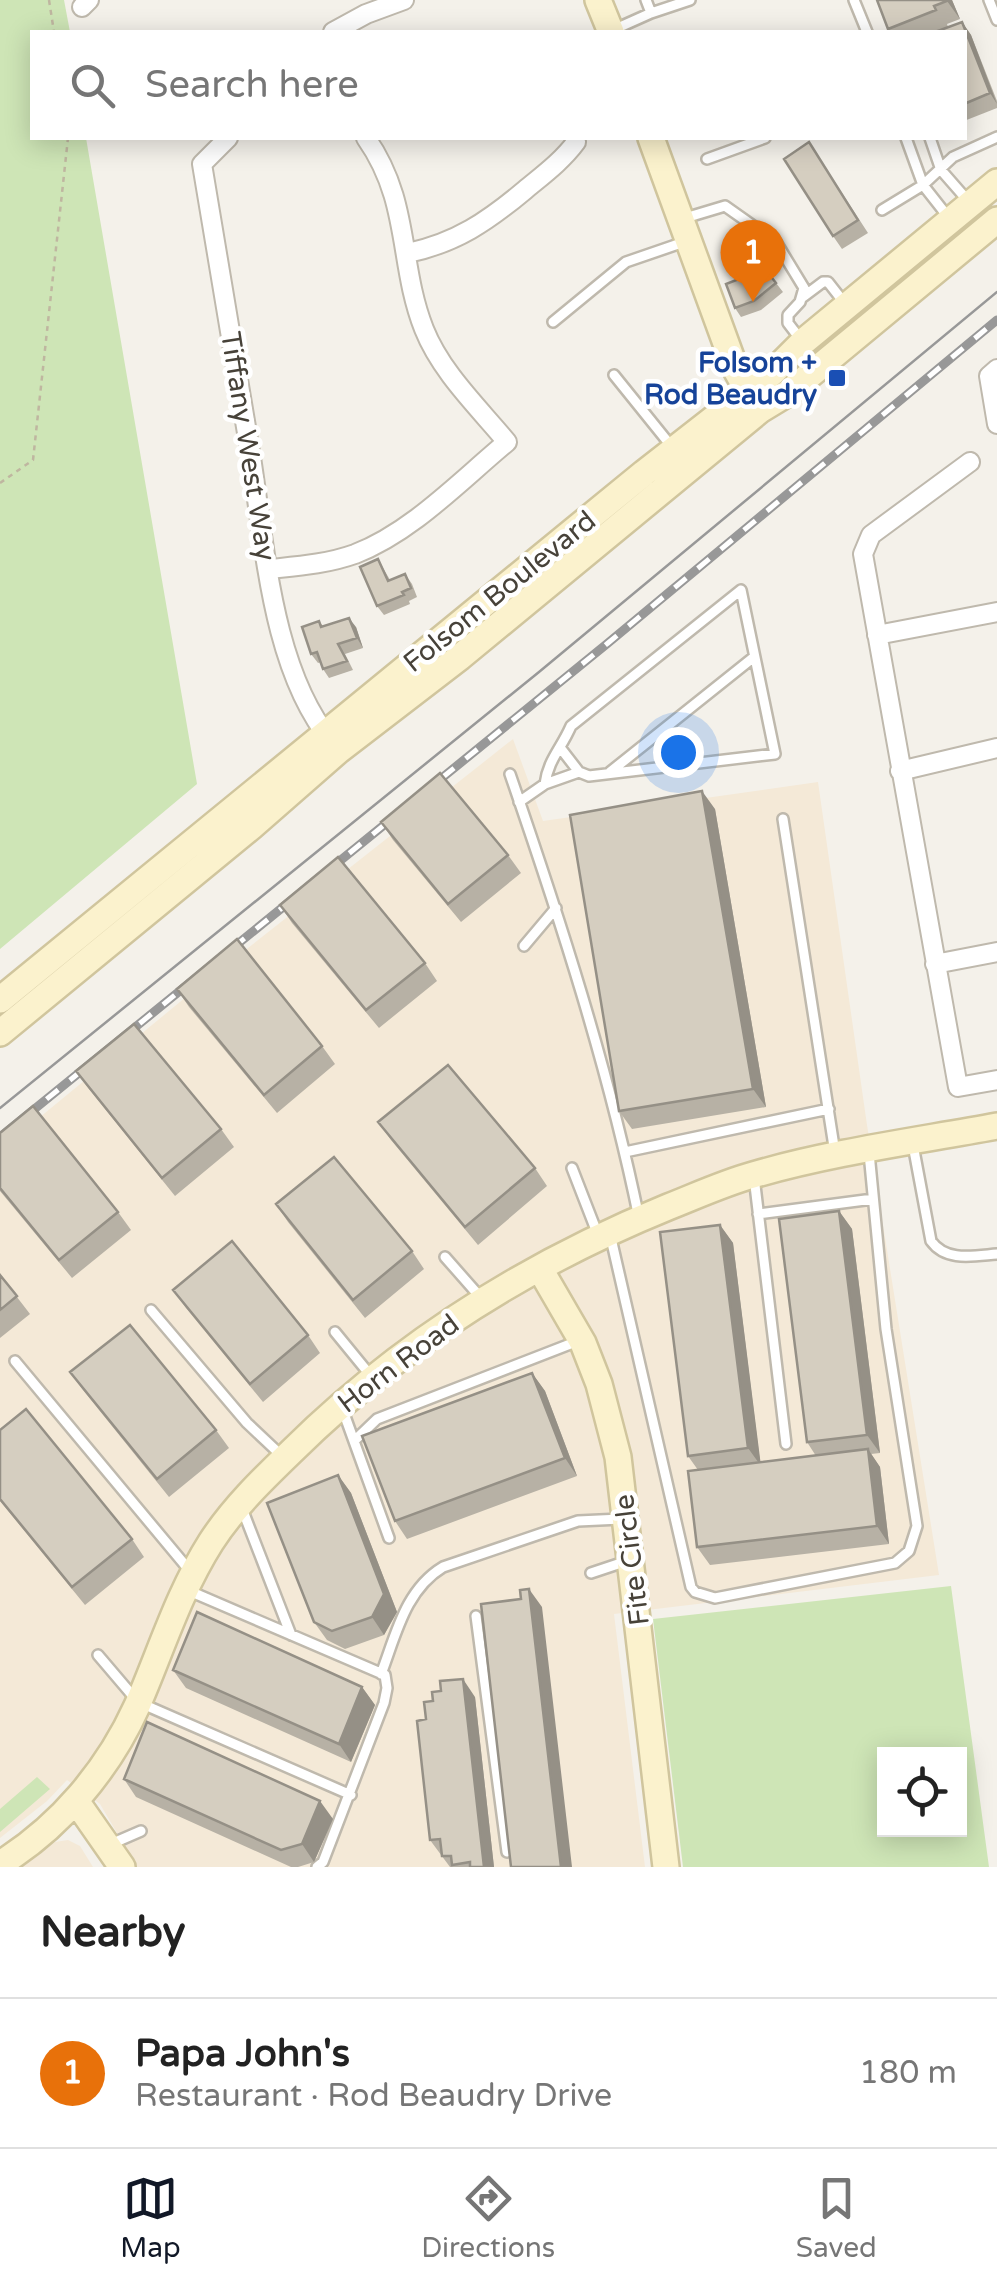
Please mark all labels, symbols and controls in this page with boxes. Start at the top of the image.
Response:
search box [30,30,967,140]
icon: search [65,58,120,113]
text: Search here [145,62,359,108]
pin: 1 [720,220,786,302]
street label: Tiffany West Way [213,329,283,563]
place label: Folsom + Rod Beaudry [644,346,817,412]
marker: Folsom + Rod Beaudry [826,367,848,389]
street label: Folsom Boulevard [397,504,603,680]
your location [653,727,704,778]
street label: Horn Road [331,1307,466,1420]
street label: Fite Circle [607,1492,657,1627]
map controls [877,1747,967,1837]
button: locate [877,1747,967,1837]
text: Nearby [40,1907,185,1958]
text: Papa John's [135,2031,350,2077]
text: 1 [62,2054,83,2092]
text: 180 m [859,2054,957,2092]
text: Restaurant · Rod Beaudry Drive [135,2077,612,2115]
tab: Map [120,2171,181,2265]
tab: Directions [421,2171,555,2265]
tab: Saved [796,2171,877,2265]

